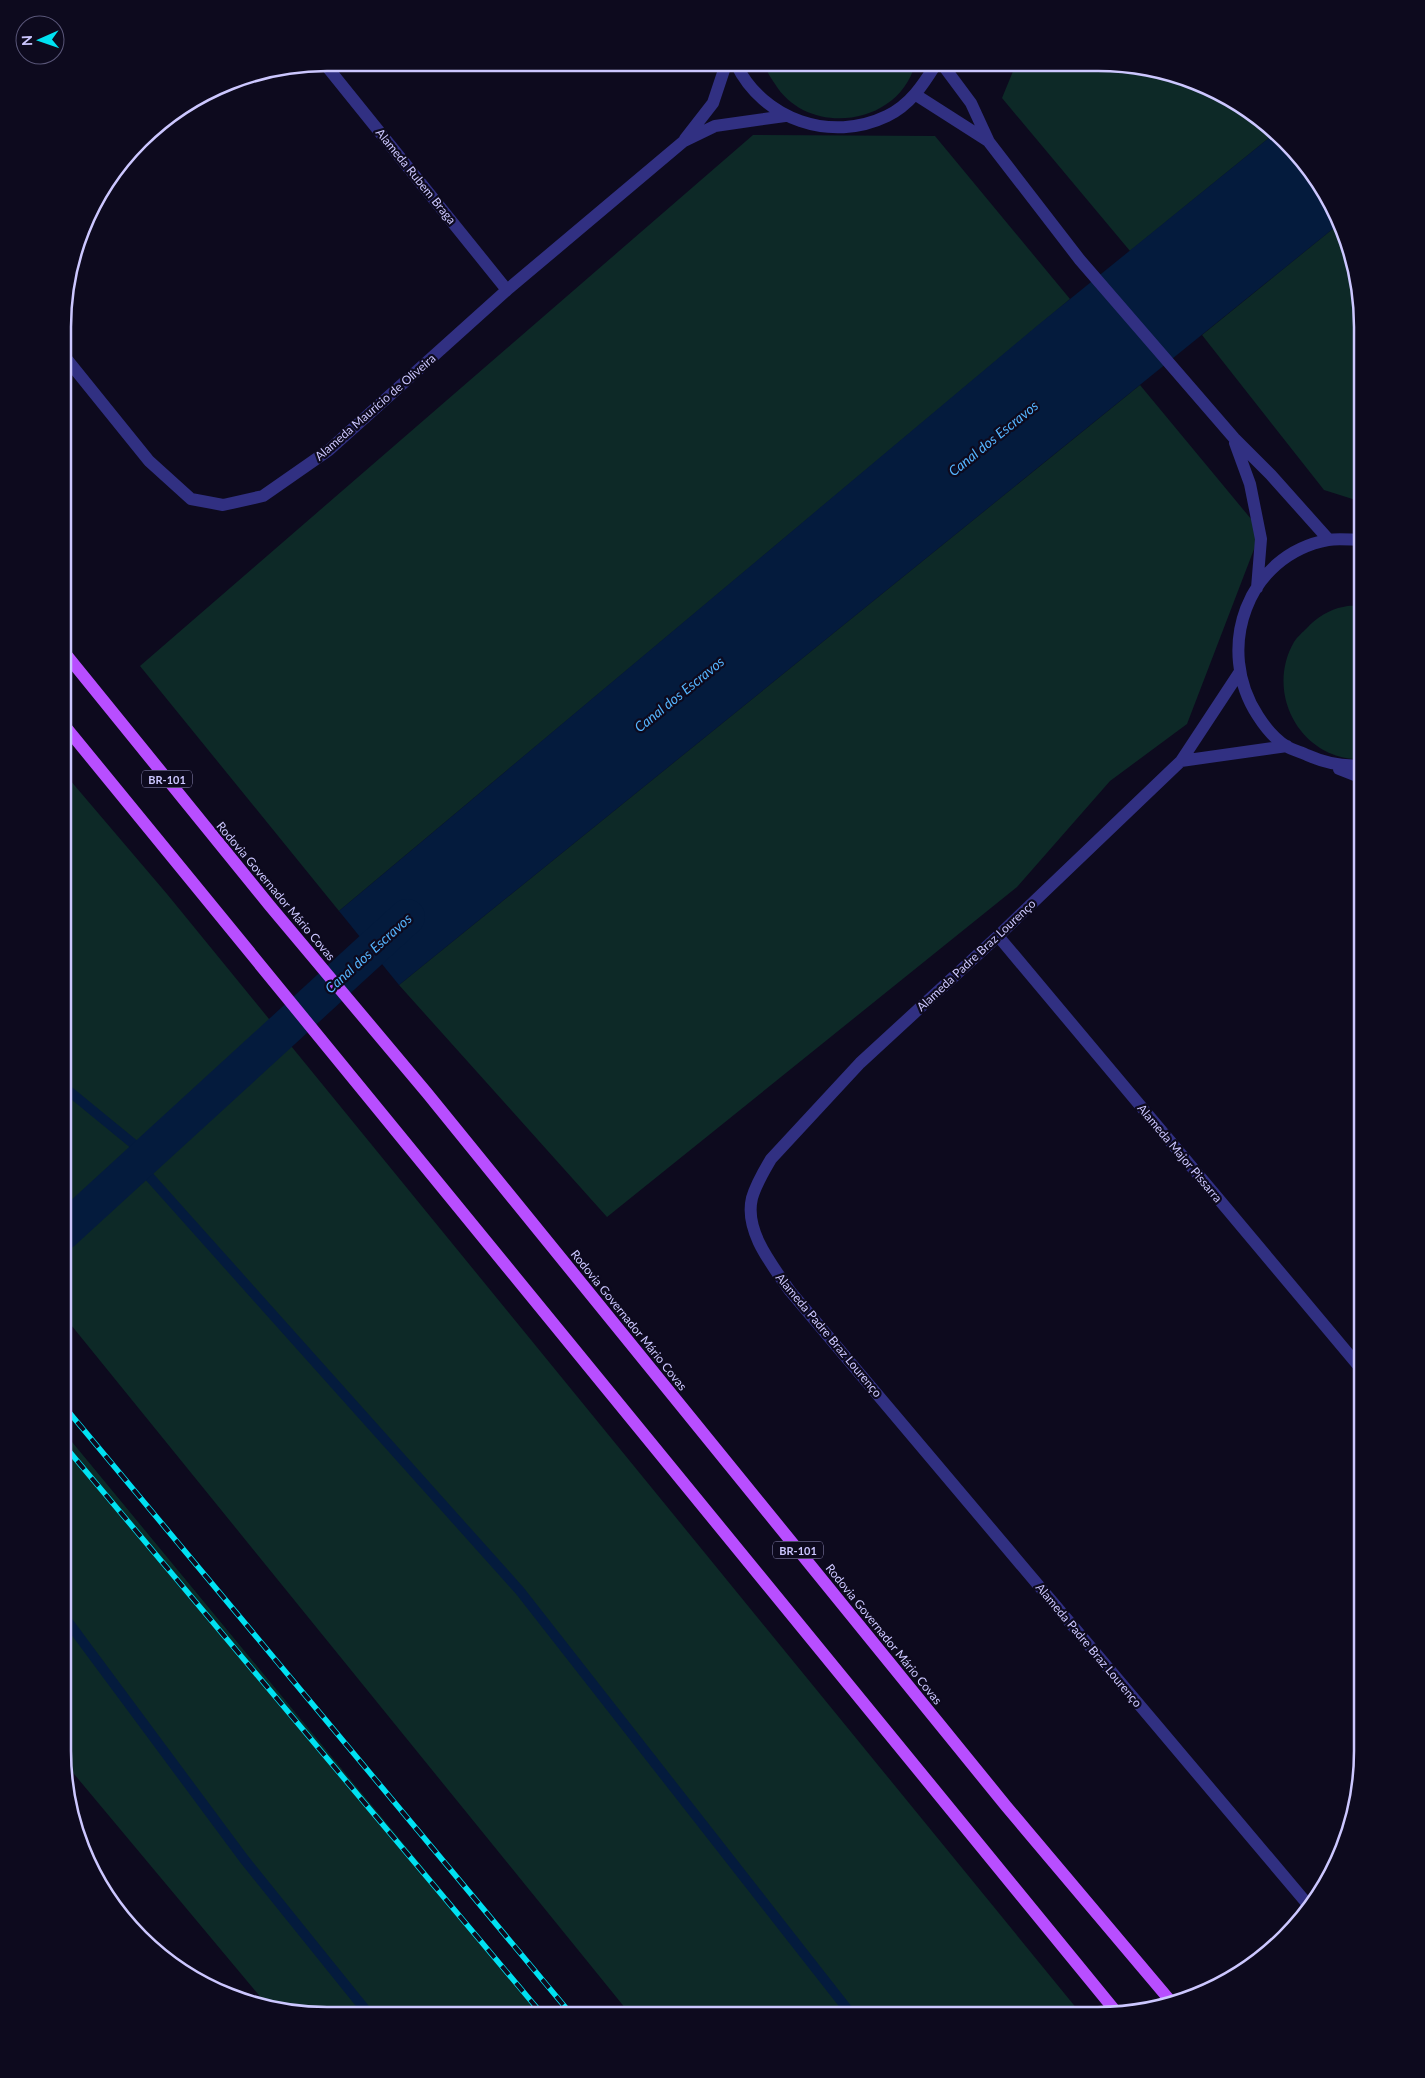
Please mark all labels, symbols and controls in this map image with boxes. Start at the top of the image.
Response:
north arrow [15,15,65,65]
text: N [18,35,35,46]
street label: Alameda Rubem Braga [373,125,459,227]
street label: Alameda Maurício de Oliveira [312,350,438,464]
water label: Canal dos Escravos [945,396,1042,479]
water label: Canal dos Escravos [631,652,728,735]
road number: BR-101 [142,771,192,788]
street label: Rodovia Governador Mário Covas [213,819,339,963]
street label: Alameda Padre Braz Lourenço [913,896,1039,1014]
water label: Canal dos Escravos [321,909,415,996]
street label: Alameda Major Pissarra [1135,1101,1226,1205]
street label: Rodovia Governador Mário Covas [568,1247,690,1393]
street label: Alameda Padre Braz Lourenço [773,1270,885,1400]
road number: BR-101 [773,1542,823,1558]
street label: Rodovia Governador Mário Covas [823,1561,945,1707]
street label: Alameda Padre Braz Lourenço [1033,1580,1145,1710]

